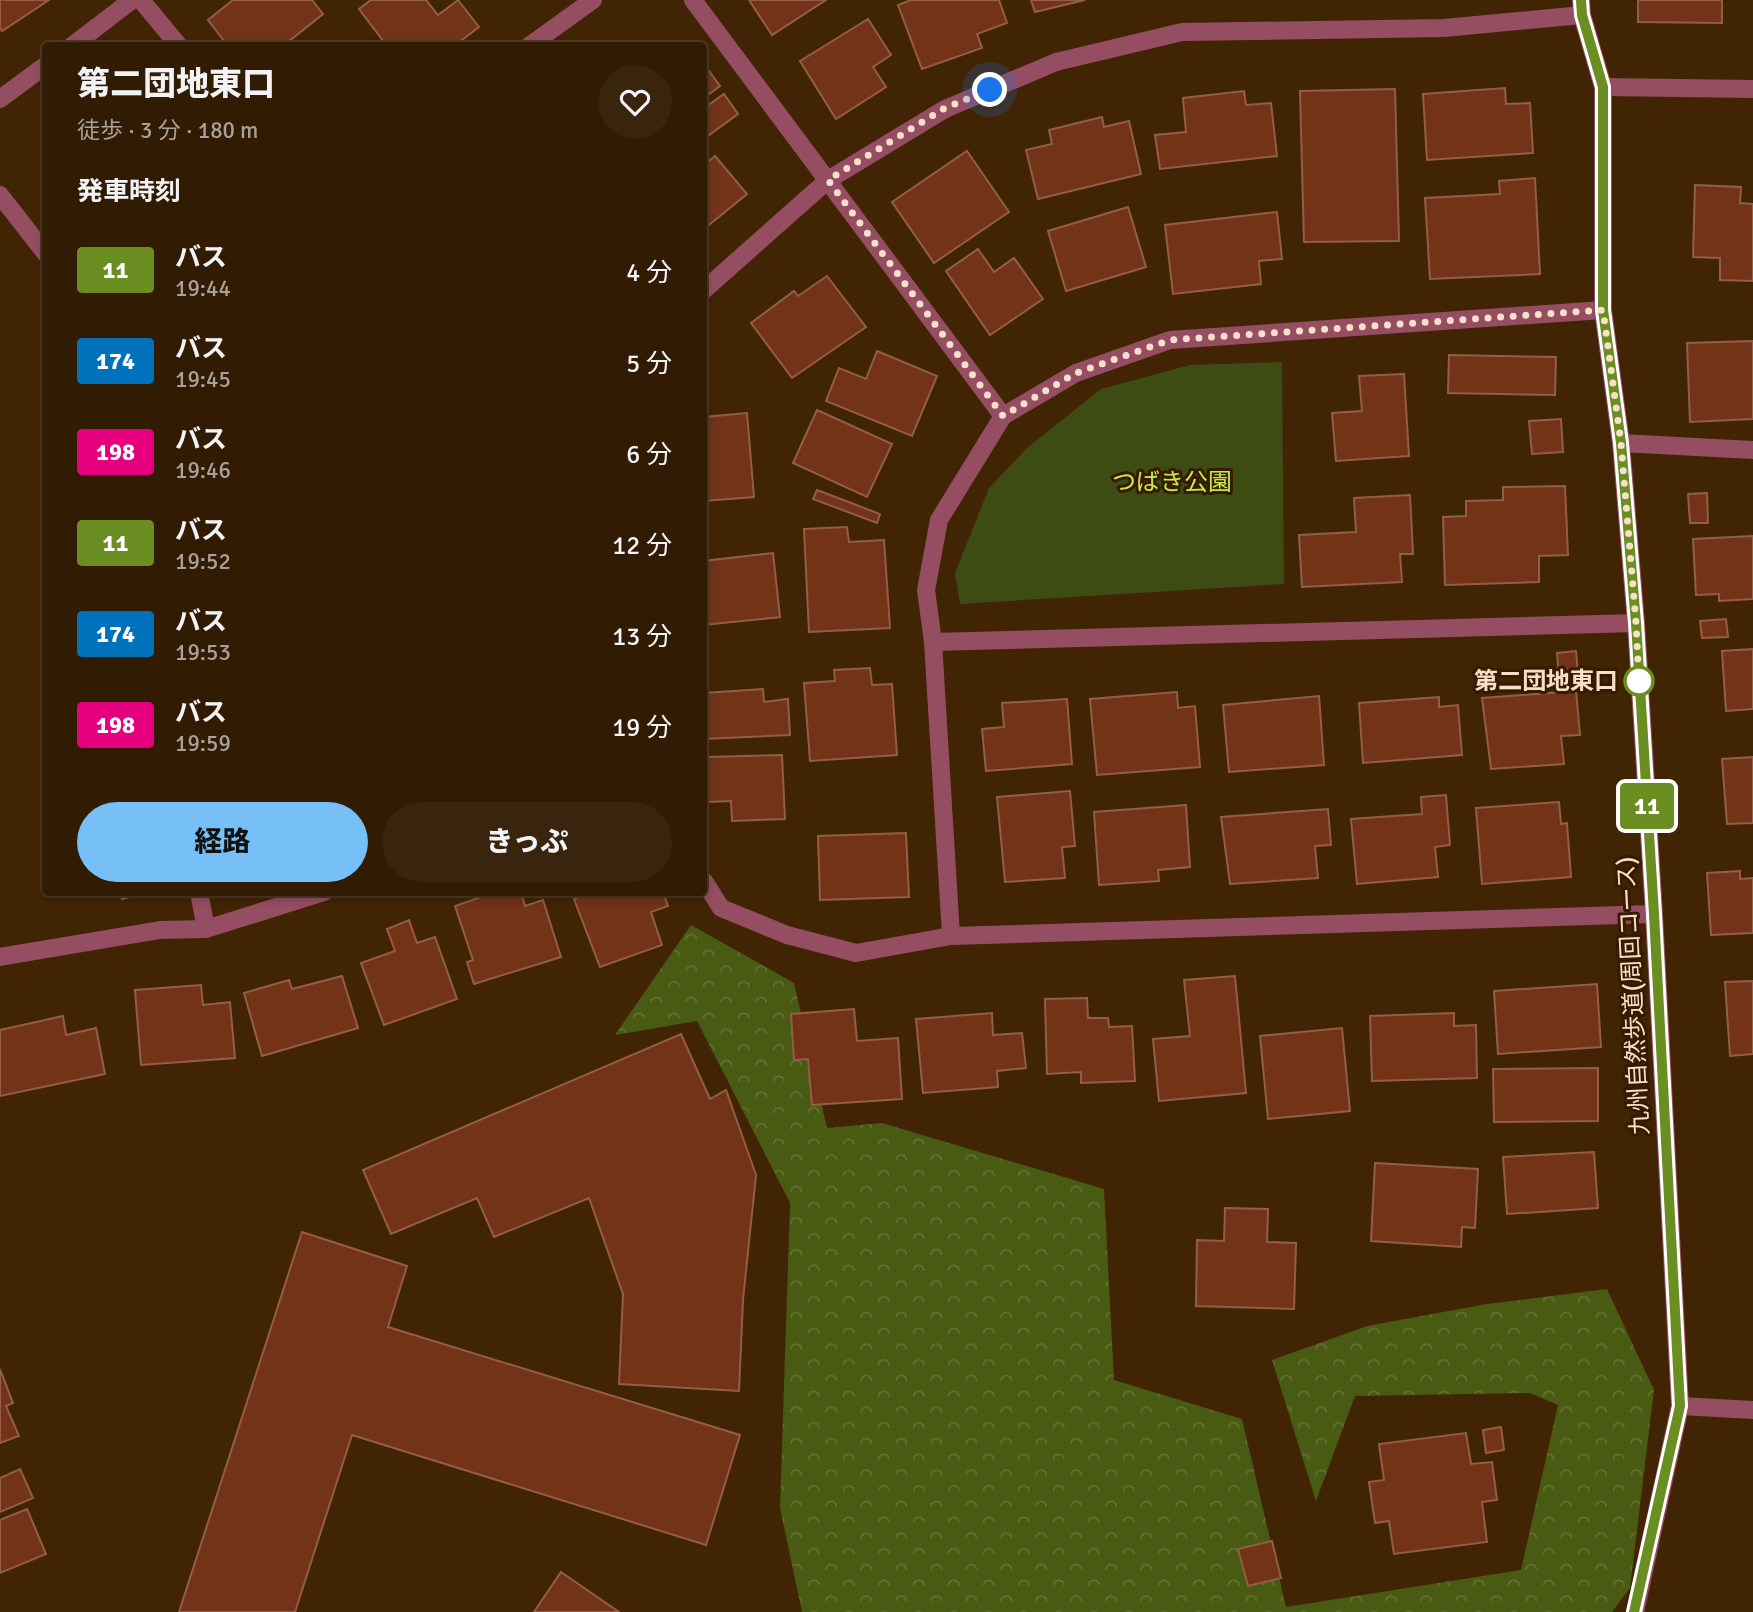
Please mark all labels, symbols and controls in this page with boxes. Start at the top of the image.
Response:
text: 第二団地東口 [77,64,275,105]
button: heart [598,65,672,139]
your location [972,72,1007,107]
text: 徒歩 · 3 分 · 180 m [77,116,258,145]
text: 発車時刻 [77,176,181,208]
text: バス [175,242,227,274]
text: 11 [103,255,128,285]
text: 4 分 [626,257,672,289]
text: 19:44 [175,274,231,303]
text: バス [175,333,227,365]
text: 174 [96,346,135,376]
text: 5 分 [626,348,672,380]
text: 19:45 [175,365,231,394]
text: バス [175,424,227,456]
text: 198 [96,437,135,467]
text: 6 分 [626,439,672,471]
text: 19:46 [175,456,231,485]
park label: つばき公園 [1112,467,1232,497]
text: バス [175,515,227,547]
text: 11 [103,528,128,558]
text: 12 分 [612,530,672,562]
text: 19:52 [175,547,231,576]
text: バス [175,606,227,638]
text: 174 [96,619,135,649]
text: 13 分 [612,621,672,653]
text: 19:53 [175,638,231,667]
place label: 第二団地東口 [1474,666,1618,696]
marker: 第二団地東口 [1624,666,1654,696]
text: バス [175,697,227,729]
text: 198 [96,710,135,740]
text: 19 分 [612,712,672,744]
text: 19:59 [175,729,231,758]
line badge: 11 [1616,783,1678,829]
text: 11 [1634,791,1660,821]
button: 経路 [77,802,368,882]
button: きっぷ [382,802,672,882]
street label: 九州自然歩道(周回コース) [1611,856,1655,1136]

